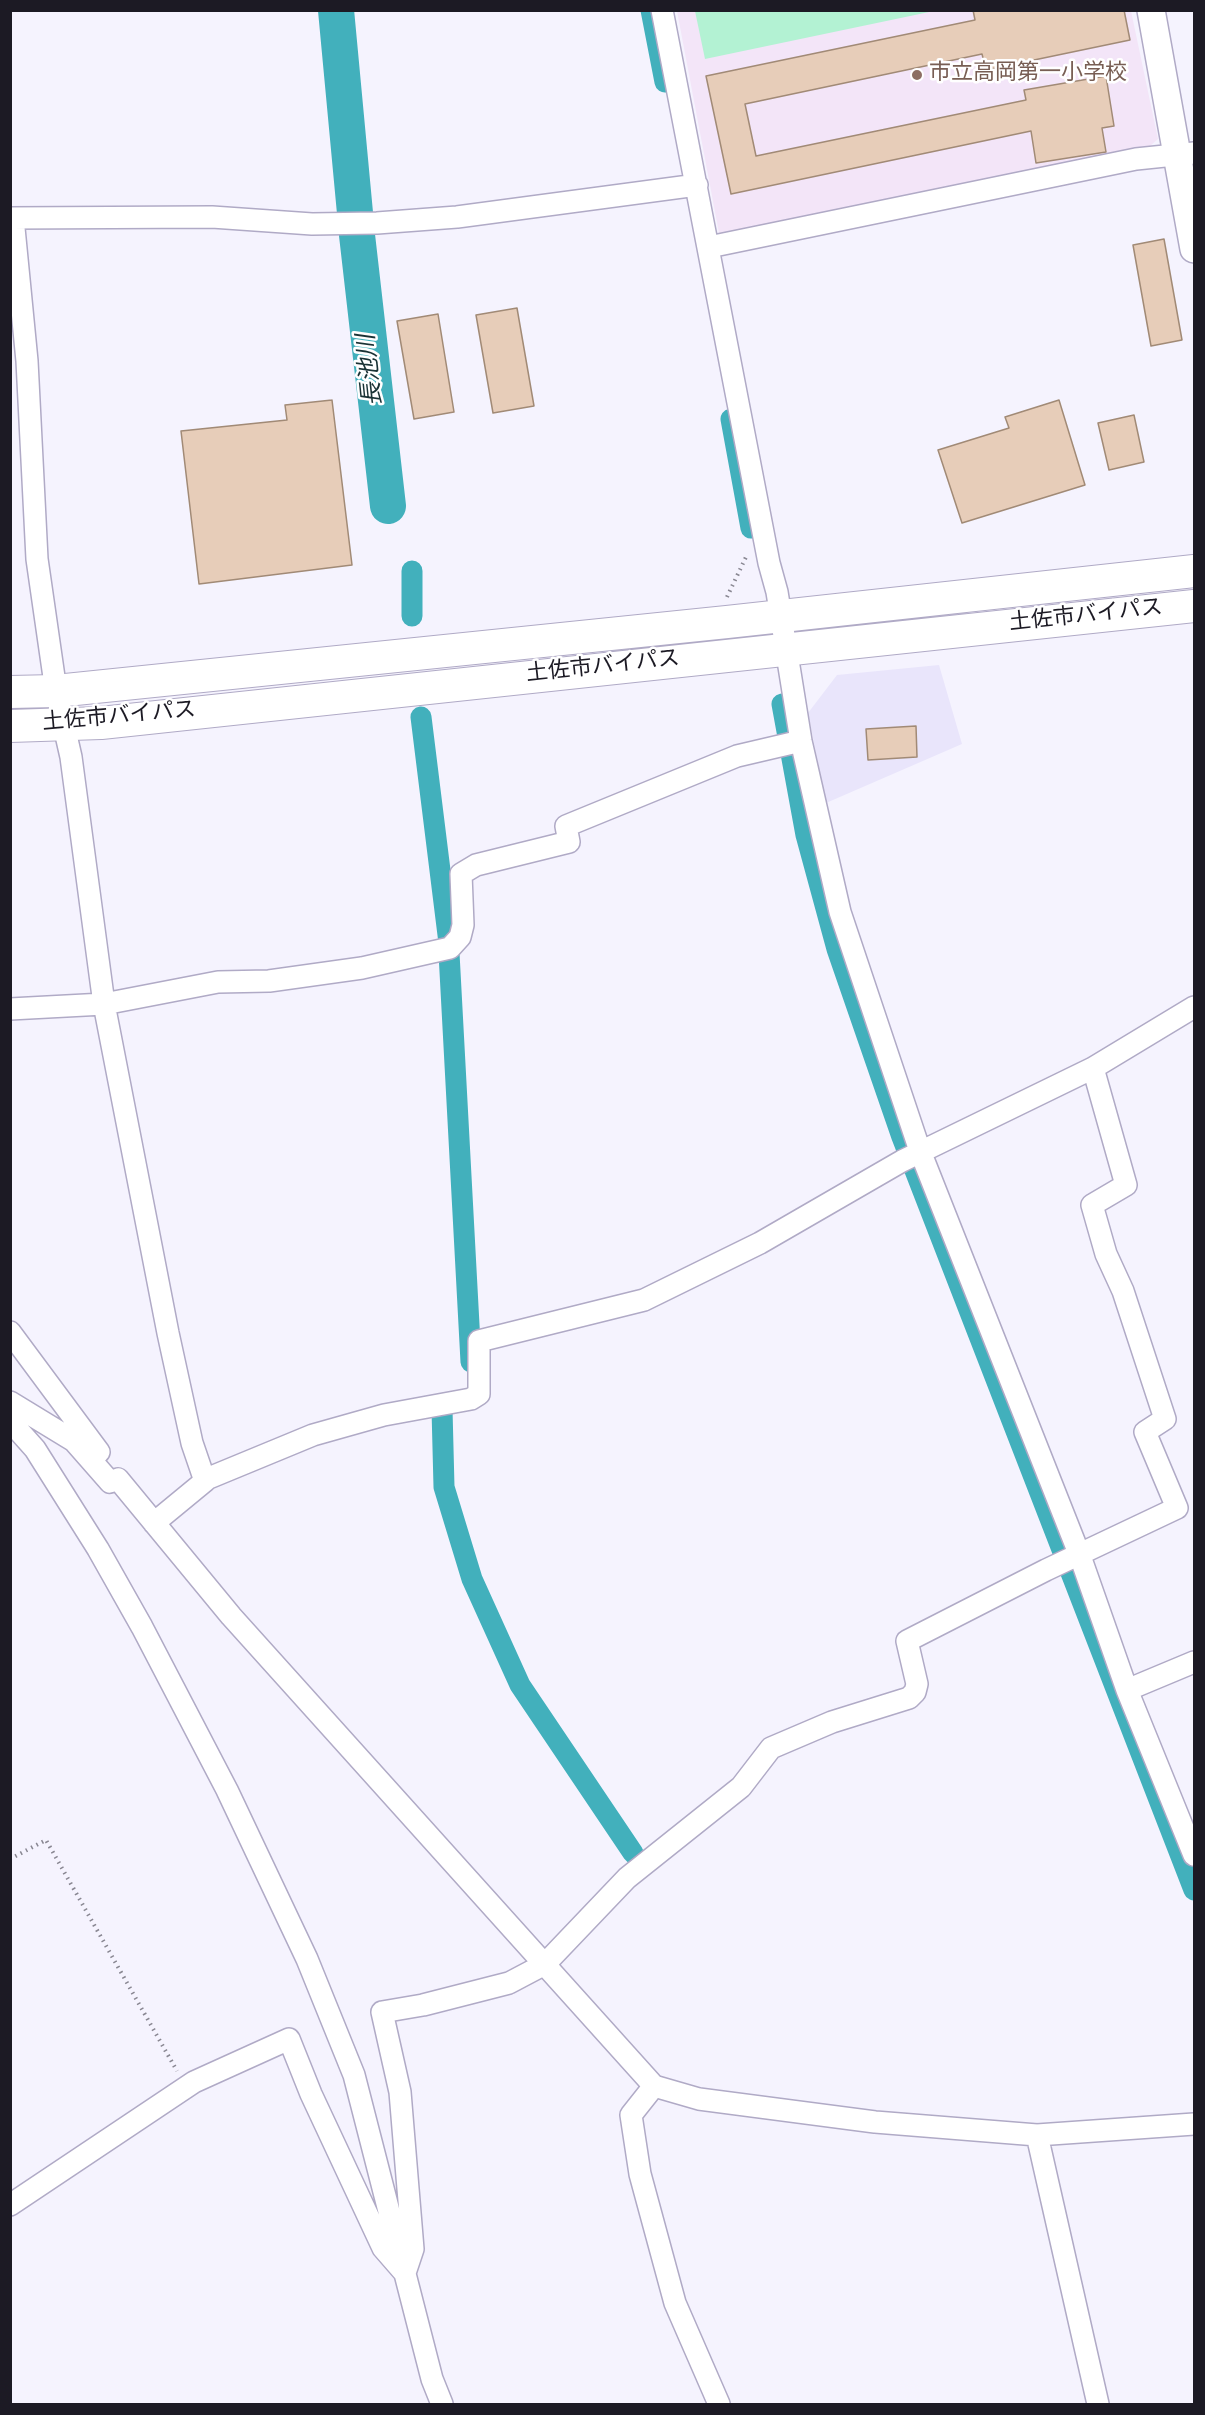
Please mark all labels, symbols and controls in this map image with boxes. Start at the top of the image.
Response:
place label: 市立高岡第一小学校 [929,62,1127,88]
marker: 市立高岡第一小学校 [910,68,924,82]
water label: 長池川 [354,333,390,407]
street label: 土佐市バイパス [1008,596,1164,638]
street label: 土佐市バイパス [525,647,681,689]
street label: 土佐市バイパス [41,698,197,738]

